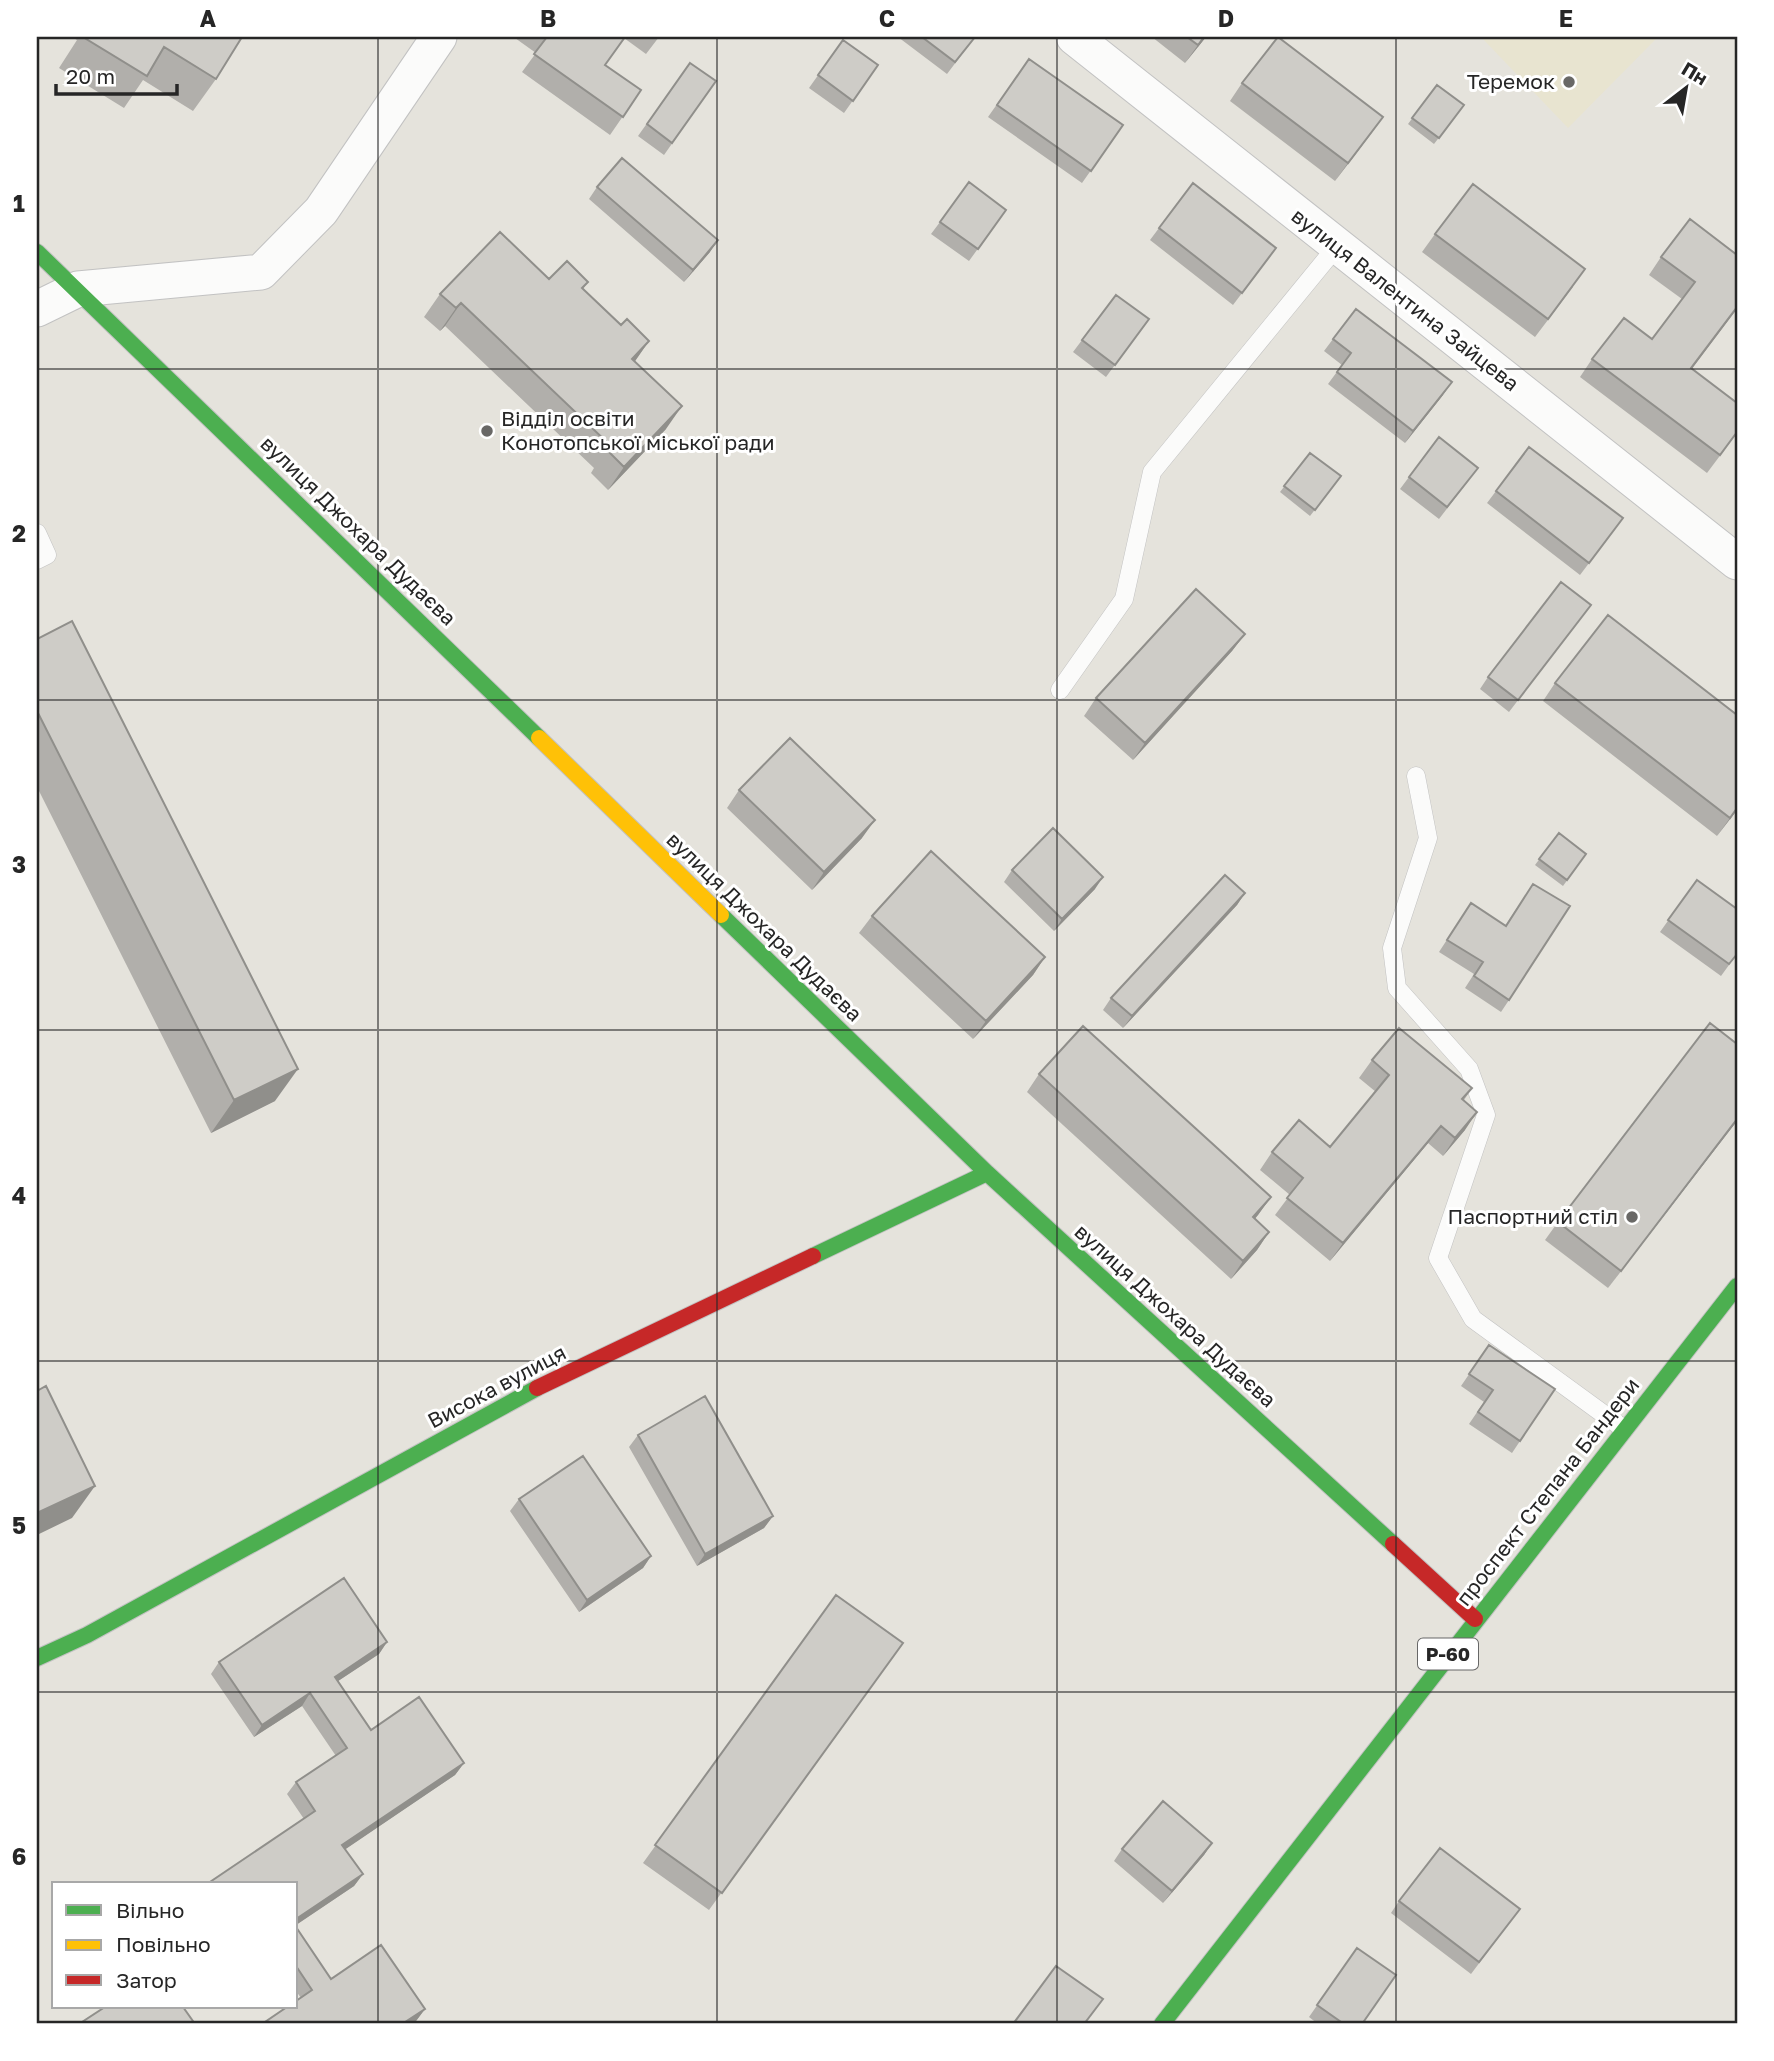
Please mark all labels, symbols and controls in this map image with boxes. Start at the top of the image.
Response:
text: A [200,4,217,32]
text: B [540,4,556,32]
text: C [879,4,895,32]
text: D [1218,4,1234,32]
text: E [1559,4,1573,32]
scale bar [56,52,177,96]
north arrow [1652,52,1722,122]
text: Пн [1678,56,1712,90]
text: 20 m [66,63,115,89]
place label: Теремок [1467,68,1555,94]
marker: Теремок [1561,74,1577,90]
text: 1 [13,189,25,217]
street label: вулиця Валентина Зайцева [1287,202,1525,396]
place label: Відділ освіти Конотопської міської ради [501,405,775,455]
marker: Відділ освіти Конотопської міської ради [479,423,495,439]
street label: вулиця Джохара Дудаєва [256,430,462,631]
text: 2 [12,519,26,547]
street label: вулиця Джохара Дудаєва [662,826,868,1027]
text: 3 [12,850,26,878]
text: 4 [12,1181,26,1209]
place label: Паспортний стіл [1447,1203,1618,1229]
marker: Паспортний стіл [1624,1209,1640,1225]
street label: вулиця Джохара Дудаєва [1070,1218,1282,1412]
street label: Висока вулиця [423,1339,570,1434]
street label: проспект Степана Бандери [1450,1372,1644,1611]
text: 5 [12,1511,26,1539]
road number: Р-60 [1418,1638,1478,1670]
text: 6 [12,1842,26,1870]
legend [52,1882,298,2008]
text: Вільно [116,1897,184,1923]
text: Повільно [116,1931,211,1957]
text: Затор [116,1967,177,1993]

